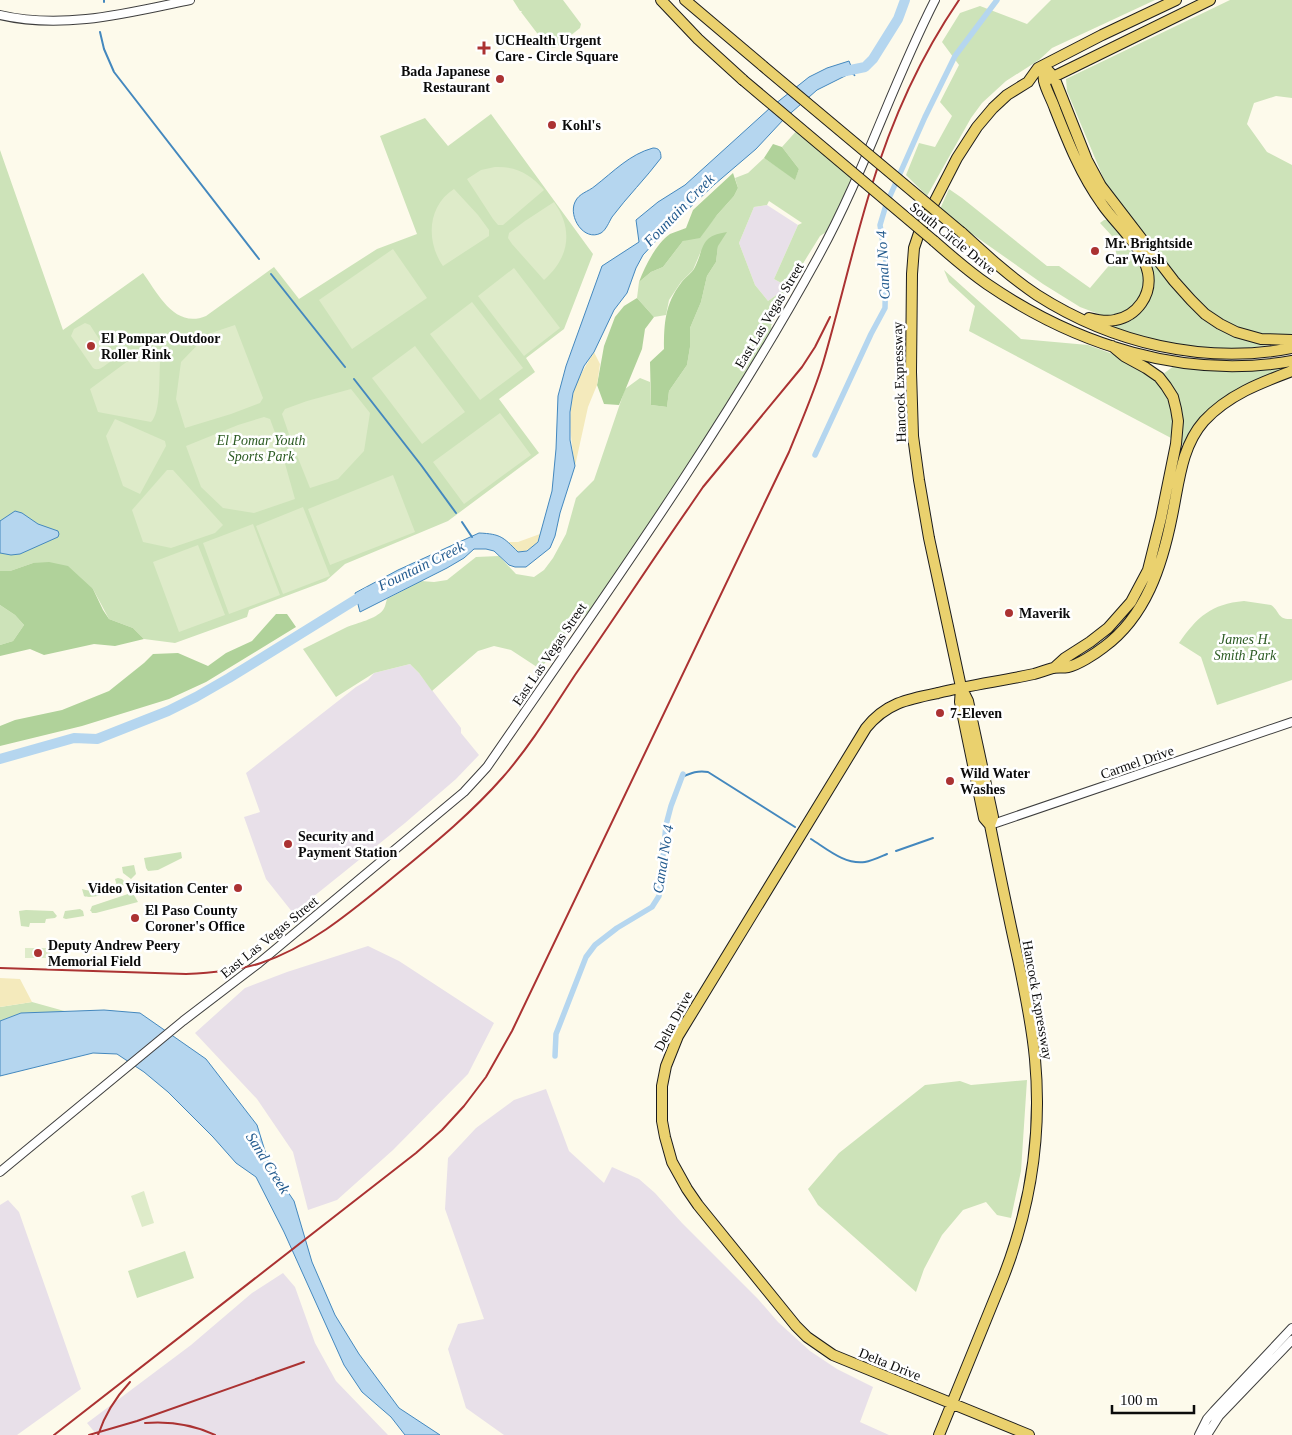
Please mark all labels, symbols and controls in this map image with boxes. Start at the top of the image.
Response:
place label: UCHealth Urgent Care - Circle Square [495,33,618,64]
marker: UCHealth Urgent Care - Circle Square [477,41,491,55]
place label: Bada Japanese Restaurant [401,64,490,95]
marker: Bada Japanese Restaurant [494,73,506,85]
place label: Kohl's [562,118,601,133]
marker: Kohl's [546,119,558,131]
water label: Fountain Creek [640,170,718,250]
street label: South Circle Drive [907,199,999,277]
water label: Canal No 4 [873,230,893,300]
place label: Mr. Brightside Car Wash [1105,236,1192,267]
marker: Mr. Brightside Car Wash [1089,245,1101,257]
street label: East Las Vegas Street [732,260,807,371]
street label: Hancock Expressway [890,321,909,443]
place label: El Pompar Outdoor Roller Rink [101,331,221,362]
marker: El Pompar Outdoor Roller Rink [85,340,97,352]
park label: El Pomar Youth Sports Park [216,433,305,464]
water label: Fountain Creek [374,538,467,594]
street label: East Las Vegas Street [509,600,589,708]
place label: Maverik [1019,606,1071,621]
marker: Maverik [1003,607,1015,619]
park label: James H. Smith Park [1214,632,1277,663]
place label: 7-Eleven [950,706,1002,721]
marker: 7-Eleven [934,707,946,719]
street label: Carmel Drive [1099,743,1176,782]
place label: Wild Water Washes [960,766,1030,797]
marker: Wild Water Washes [944,775,956,787]
water label: Canal No 4 [650,823,676,894]
place label: Security and Payment Station [298,829,397,860]
marker: Security and Payment Station [282,838,294,850]
place label: Video Visitation Center [88,881,228,896]
marker: Video Visitation Center [232,882,244,894]
street label: East Las Vegas Street [218,894,321,981]
place label: El Paso County Coroner's Office [145,903,245,934]
marker: El Paso County Coroner's Office [129,912,141,924]
place label: Deputy Andrew Peery Memorial Field [48,938,180,969]
street label: Hancock Expressway [1020,939,1055,1061]
marker: Deputy Andrew Peery Memorial Field [32,947,44,959]
street label: Delta Drive [651,989,695,1054]
water label: Sand Creek [243,1129,293,1197]
street label: Delta Drive [857,1345,923,1384]
scale bar [1112,1382,1194,1414]
text: 100 m [1120,1392,1158,1408]

